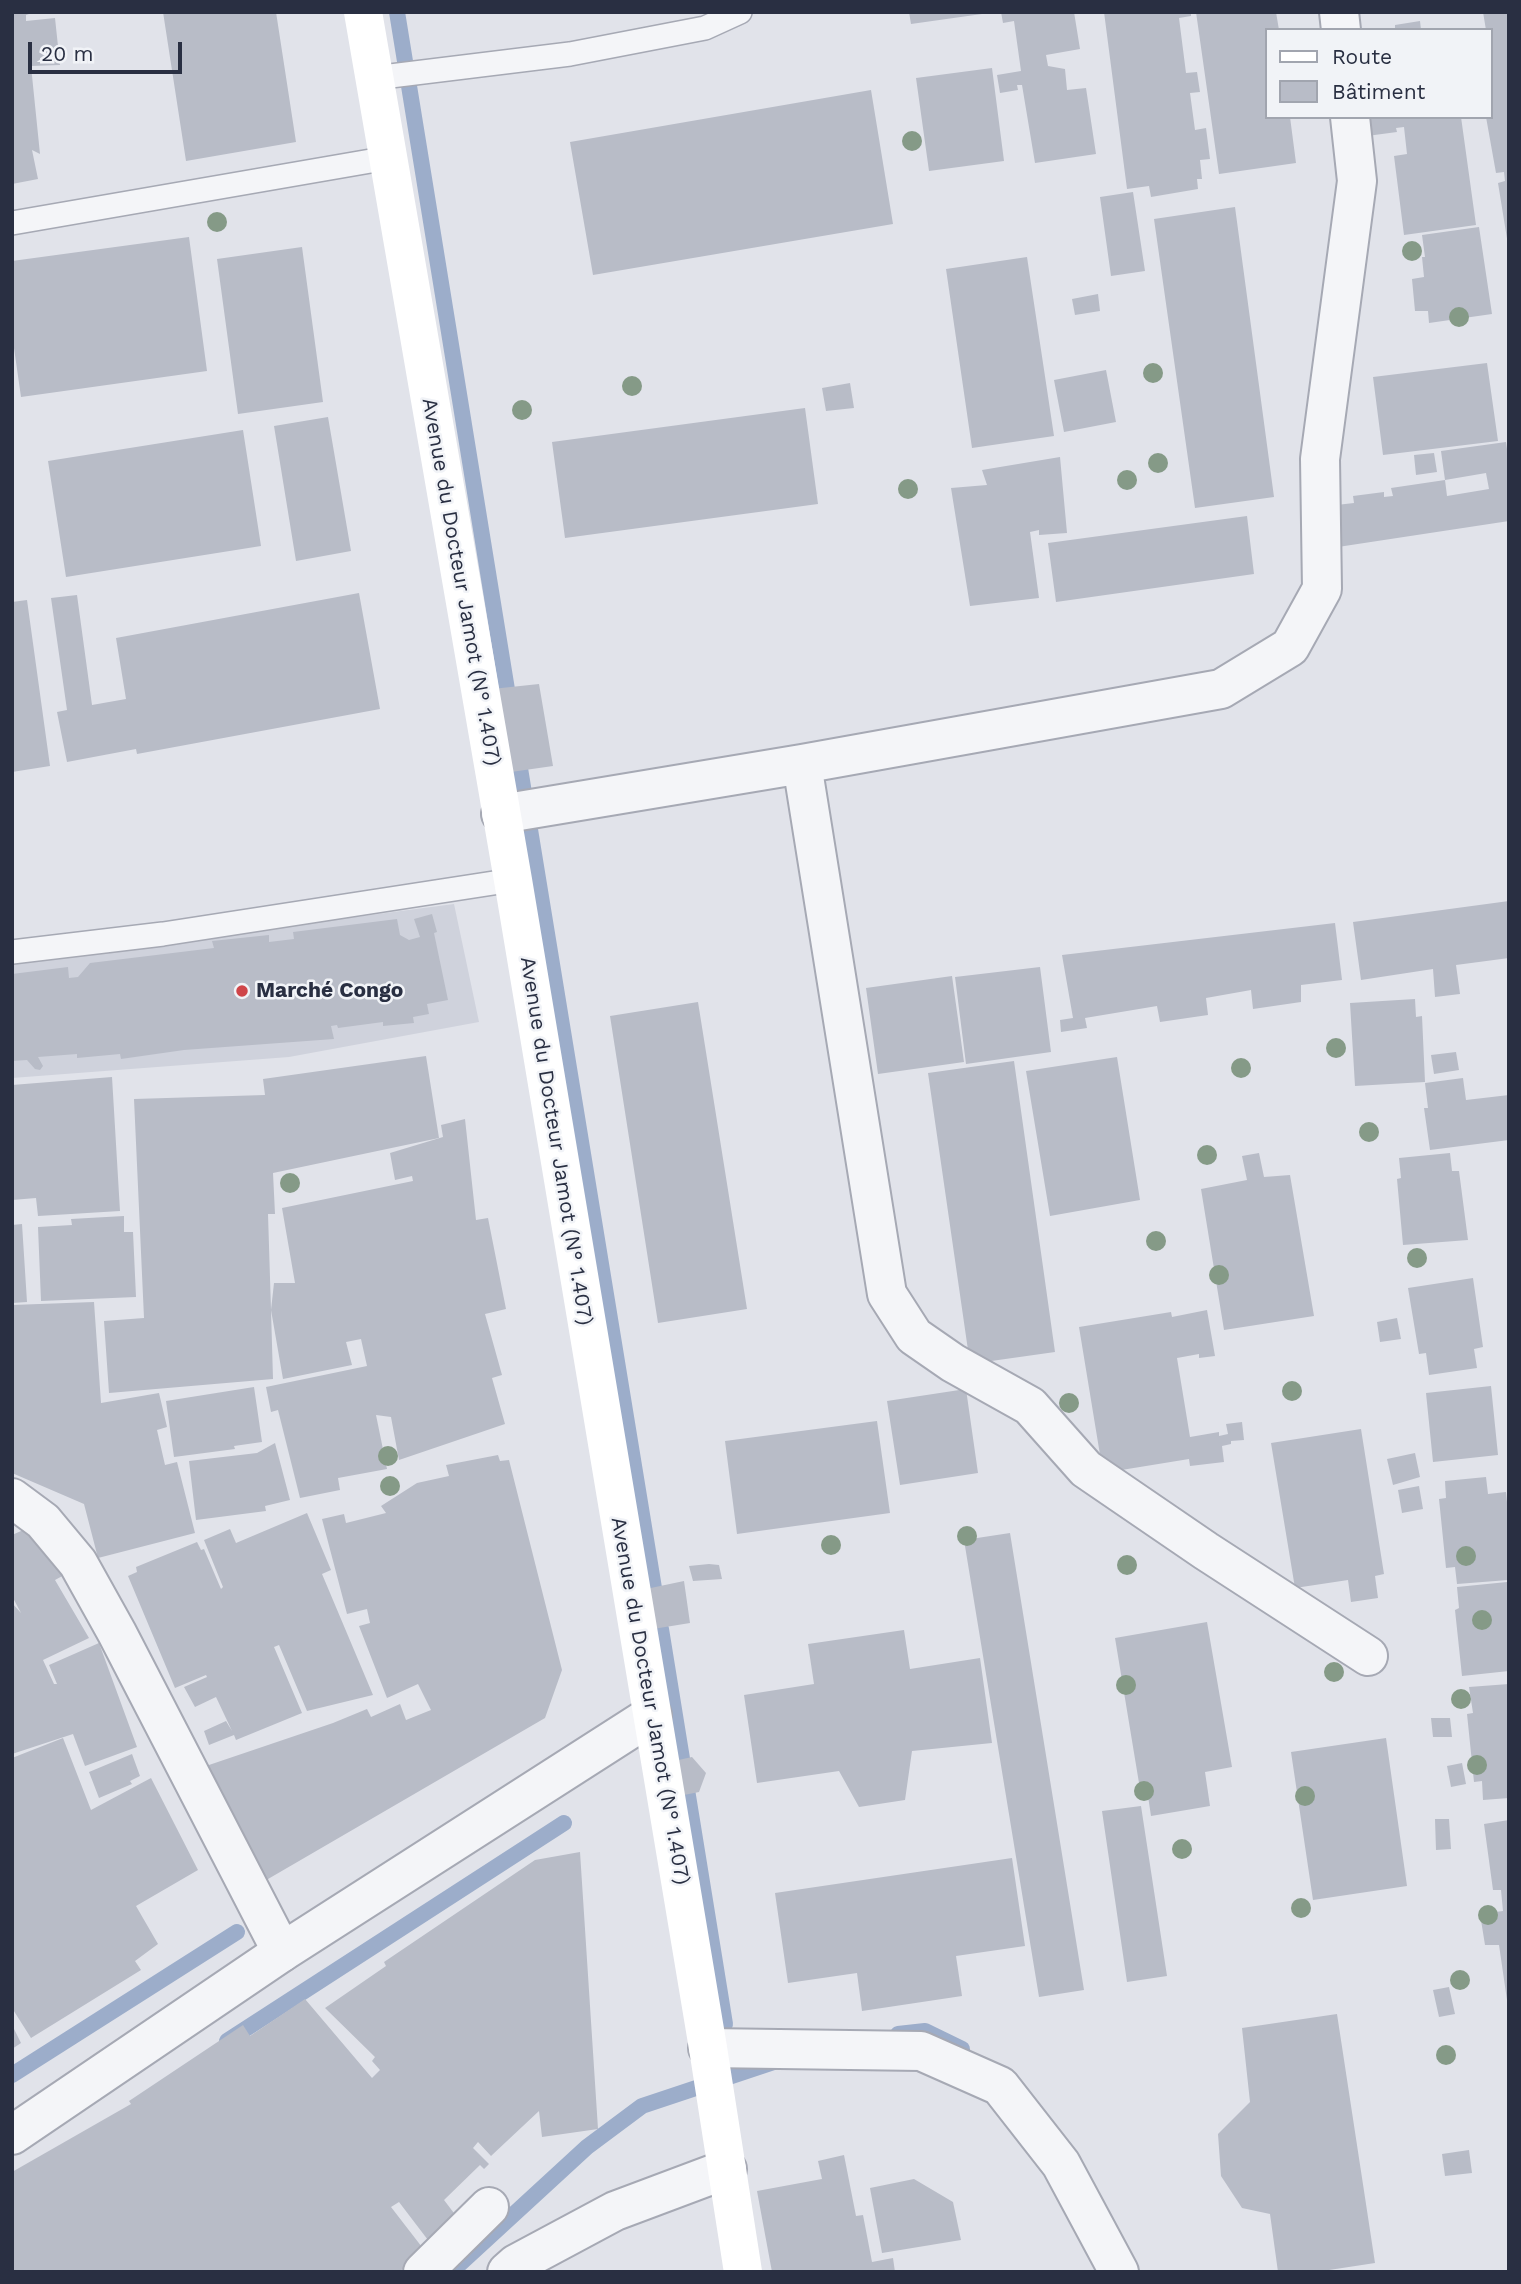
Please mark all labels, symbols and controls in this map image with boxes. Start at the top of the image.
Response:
scale bar [32,28,186,72]
legend [1266,28,1493,119]
text: 20 m [41,41,93,66]
text: Route [1332,44,1392,69]
text: Bâtiment [1332,79,1425,104]
street label: Avenue du Docteur Jamot (N° 1.407) [416,396,506,768]
street label: Avenue du Docteur Jamot (N° 1.407) [514,955,598,1327]
place label: Marché Congo [256,978,403,1004]
marker: Marché Congo [234,983,250,999]
street label: Avenue du Docteur Jamot (N° 1.407) [605,1515,695,1887]

